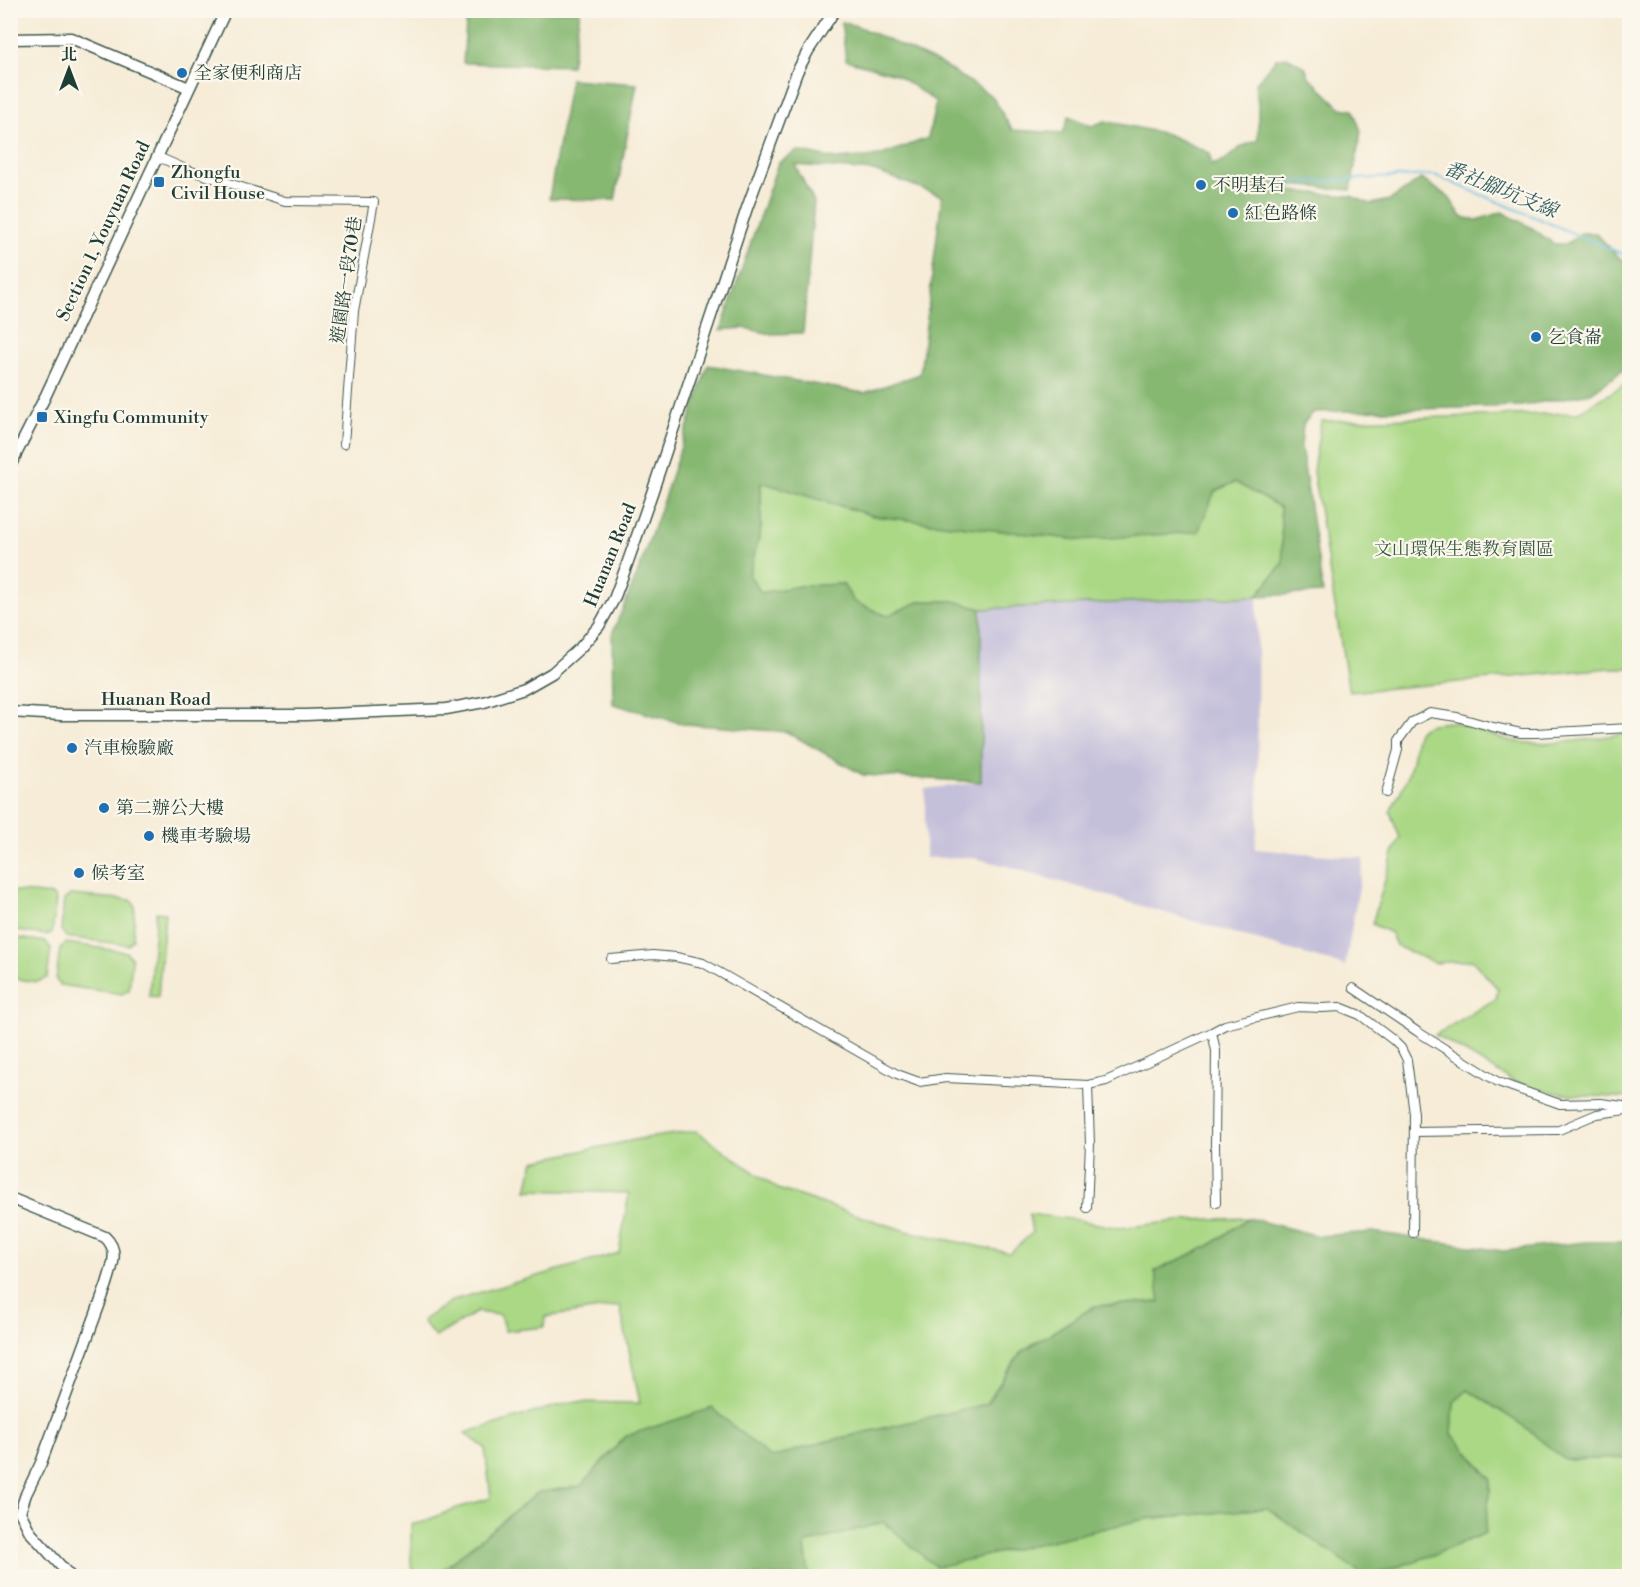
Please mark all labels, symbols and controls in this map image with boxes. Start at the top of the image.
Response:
north arrow [39,39,99,99]
text: 北 [61,45,77,65]
place label: 全家便利商店 [194,62,302,85]
marker: 全家便利商店 [175,66,189,80]
street label: Section 1, Youyuan Road [52,137,156,325]
water label: 番社腳坑支線 [1440,156,1563,225]
place label: Zhongfu Civil House [171,161,265,205]
place label: 不明基石 [1213,174,1285,197]
marker: Zhongfu Civil House [152,175,166,189]
marker: 不明基石 [1194,178,1208,192]
place label: 紅色路條 [1245,202,1317,225]
marker: 紅色路條 [1226,206,1240,220]
street label: 遊園路一段70巷 [326,215,367,345]
place label: 乞食崙 [1548,326,1602,349]
marker: 乞食崙 [1529,330,1543,344]
place label: Xingfu Community [53,406,209,429]
marker: Xingfu Community [35,410,49,424]
street label: Huanan Road [579,499,642,610]
park label: 文山環保生態教育園區 [1374,538,1554,561]
street label: Huanan Road [101,688,212,711]
place label: 汽車檢驗廠 [84,737,174,760]
marker: 汽車檢驗廠 [65,741,79,755]
place label: 第二辦公大樓 [116,797,224,820]
marker: 第二辦公大樓 [97,801,111,815]
place label: 機車考驗場 [161,825,251,848]
marker: 機車考驗場 [142,829,156,843]
place label: 候考室 [91,862,145,885]
marker: 候考室 [72,866,86,880]

